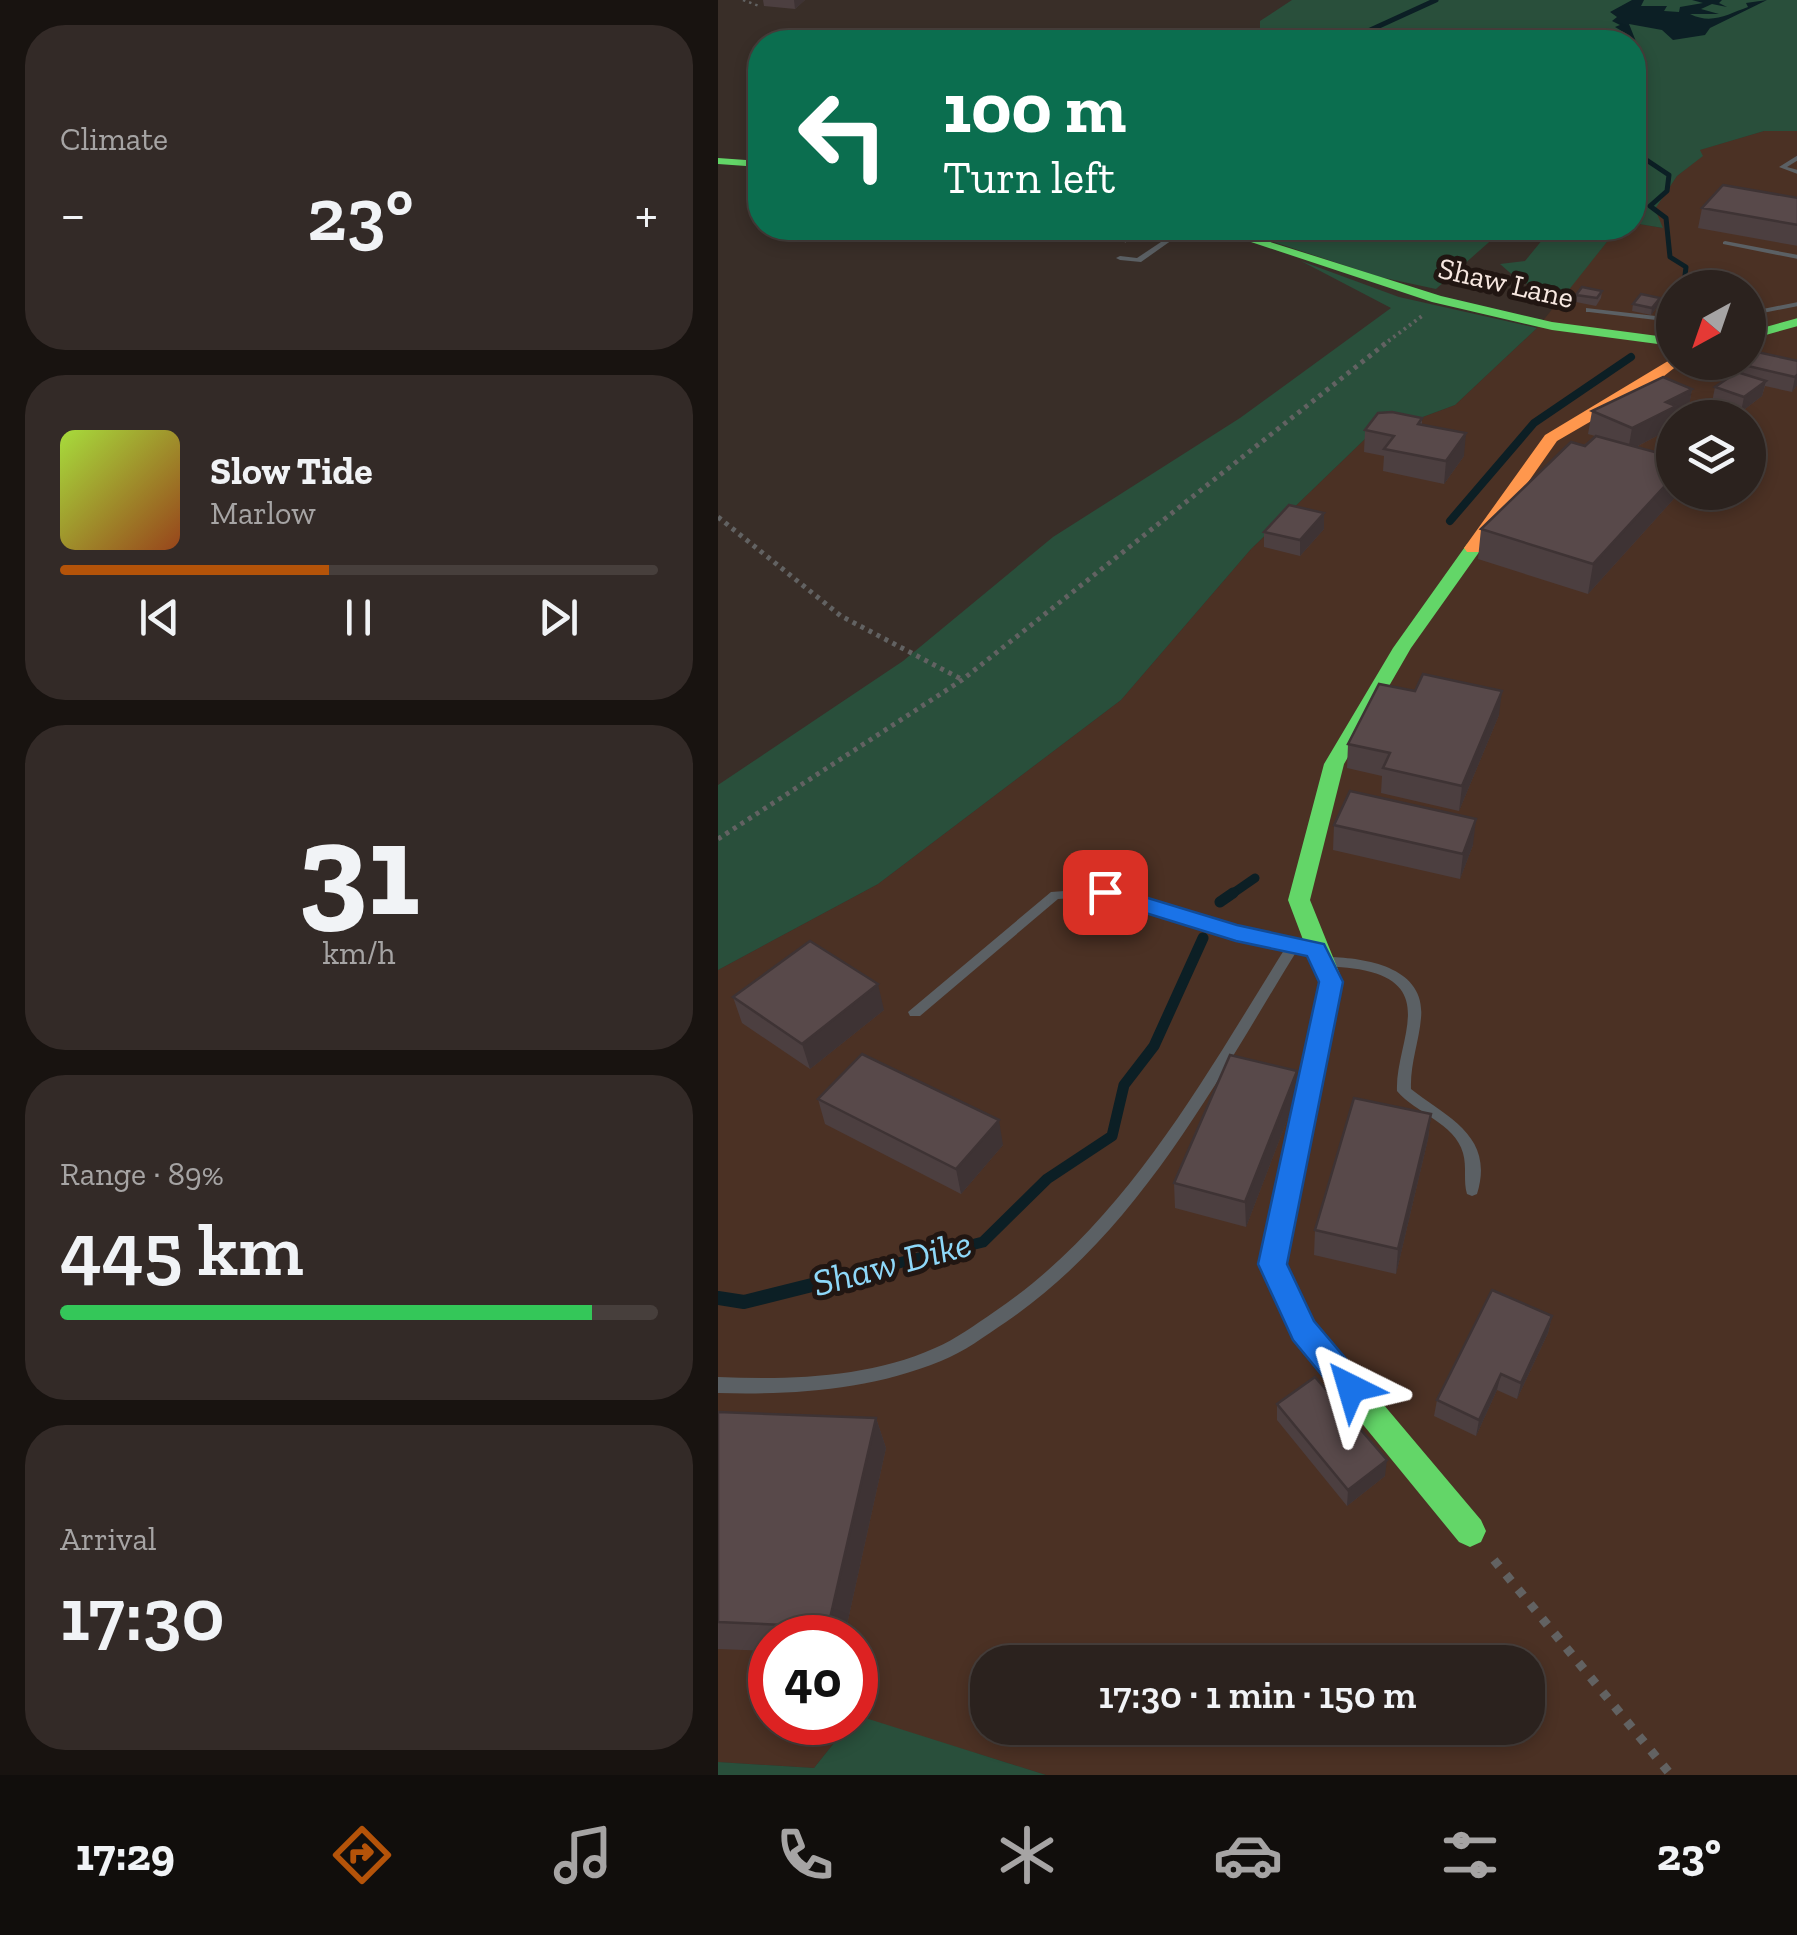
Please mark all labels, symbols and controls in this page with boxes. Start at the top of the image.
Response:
text: 100 m [943,66,1126,150]
icon: left [778,70,908,200]
text: Climate [60,120,168,158]
text: Turn left [943,151,1115,205]
text: 23° [307,169,414,259]
text: − [60,181,86,247]
text: + [635,181,658,247]
street label: Shaw Lane [1435,250,1577,316]
north arrow [1656,270,1766,380]
map controls [1656,270,1766,510]
button: layers [1656,400,1766,510]
text: Slow Tide [210,448,373,494]
text: Marlow [210,494,316,532]
icon: previous [132,590,187,645]
icon: pause [331,590,386,645]
icon: next [531,590,586,645]
text: 31 [298,791,420,947]
pin [1063,850,1148,935]
icon: arrive [1078,865,1133,920]
text: km/h [322,934,396,972]
text: Range · 89% [60,1155,224,1193]
text: 445 km [60,1204,304,1294]
water label: Shaw Dike [808,1220,976,1306]
position arrow [1299,1336,1403,1440]
text: Arrival [60,1520,156,1558]
text: 17:30 [60,1569,225,1659]
speed limit sign: 40 [748,1615,878,1745]
text: 17:30 · 1 min · 150 m [1099,1672,1416,1718]
icon: directions [327,1820,397,1890]
icon: music [548,1820,618,1890]
icon: phone [770,1820,840,1890]
icon: climate [992,1820,1062,1890]
icon: car [1213,1820,1283,1890]
icon: filters [1435,1820,1505,1890]
text: 17:29 [76,1828,175,1882]
text: 23° [1657,1828,1721,1882]

